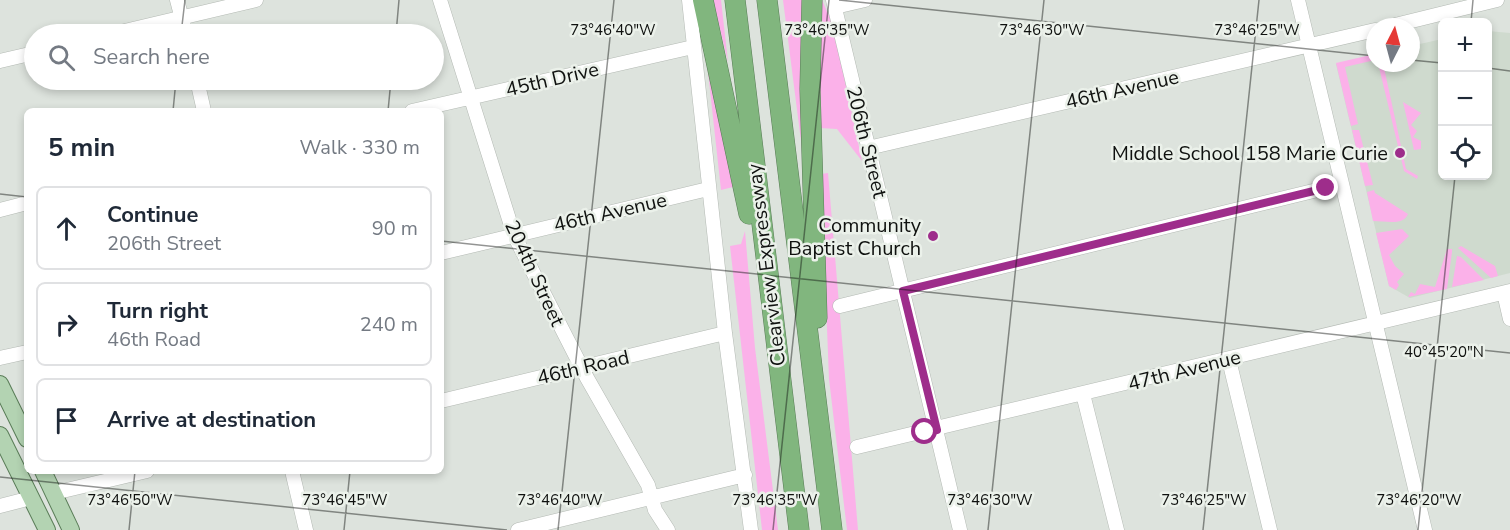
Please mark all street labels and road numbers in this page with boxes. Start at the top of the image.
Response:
street label: 45th Drive [503,56,601,103]
street label: 46th Avenue [1063,63,1181,116]
street label: 206th Street [840,84,894,202]
street label: Clearview Expressway [741,162,792,368]
street label: 46th Avenue [551,186,669,239]
street label: 204th Street [498,216,571,332]
street label: 47th Avenue [1125,343,1243,398]
street label: 46th Road [534,344,632,391]

